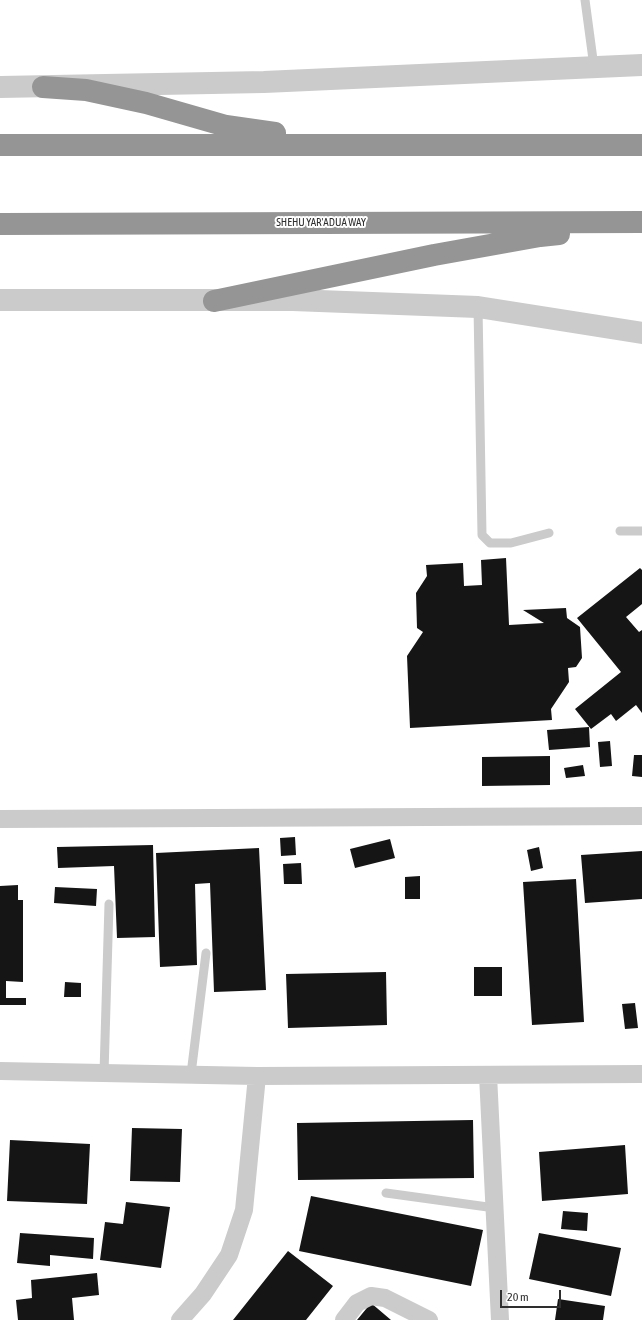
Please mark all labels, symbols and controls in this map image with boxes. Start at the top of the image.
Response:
street label: SHEHU YAR'ADUA WAY [276,216,366,230]
scale bar [502,1282,563,1308]
text: 20 m [507,1290,529,1304]

